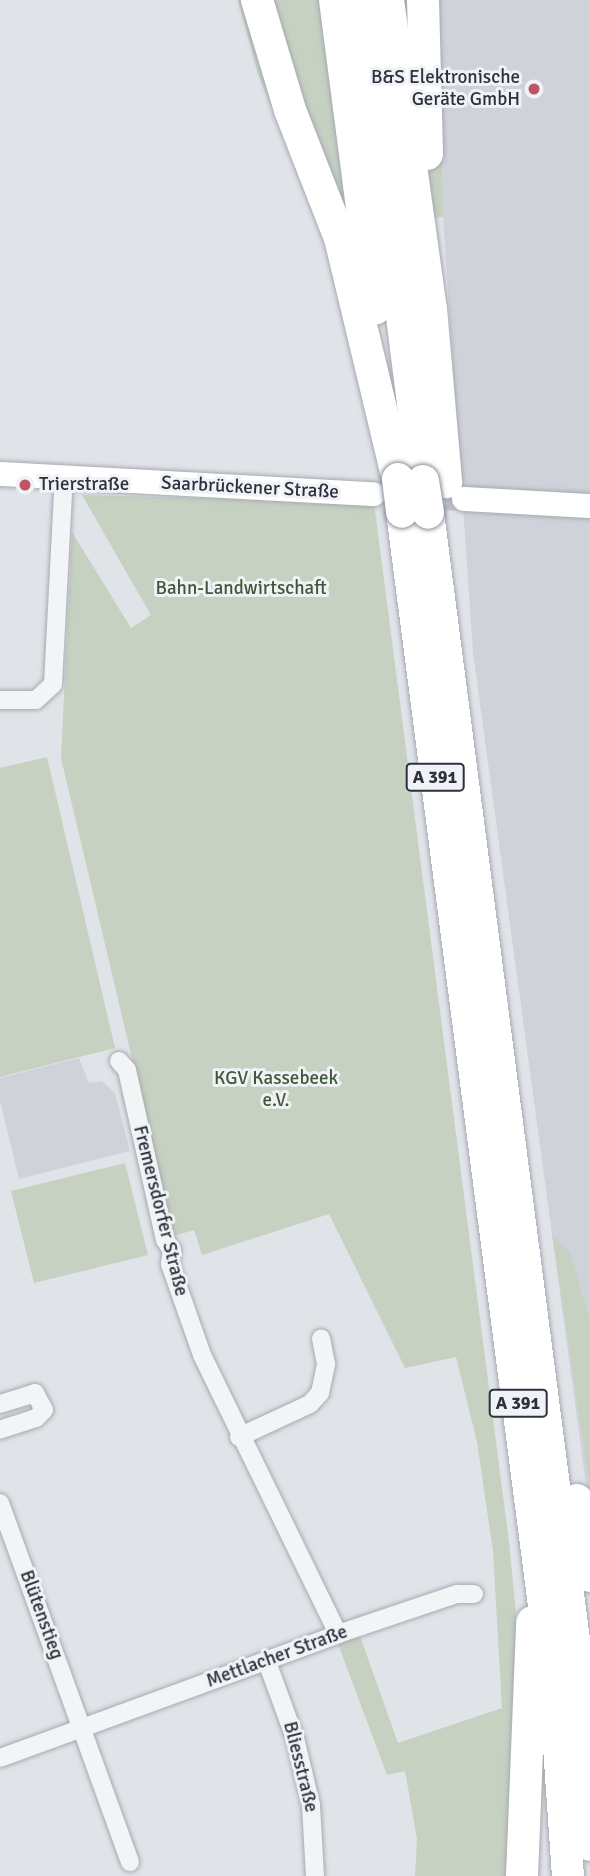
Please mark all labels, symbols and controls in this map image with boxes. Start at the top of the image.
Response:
place label: B&S Elektronische Geräte GmbH [371,67,520,111]
marker: B&S Elektronische Geräte GmbH [526,81,542,97]
street label: Saarbrückener Straße [161,472,339,504]
place label: Trierstraße [39,474,129,496]
marker: Trierstraße [17,477,33,493]
park label: Bahn-Landwirtschaft [155,578,327,600]
road number: A 391 [405,762,465,792]
park label: KGV Kassebeek e.V. [214,1068,338,1112]
street label: Fremersdorfer Straße [128,1123,192,1299]
road number: A 391 [488,1388,548,1418]
street label: Blütenstieg [14,1567,68,1663]
street label: Mettlacher Straße [203,1621,351,1693]
street label: Bliesstraße [278,1719,322,1815]

